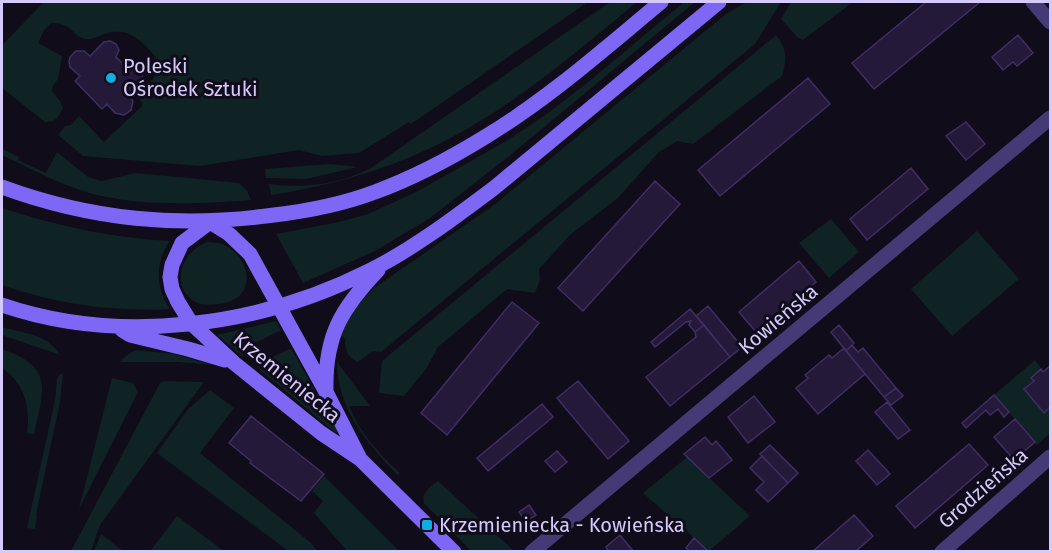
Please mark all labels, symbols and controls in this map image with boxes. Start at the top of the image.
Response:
place label: Poleski Ośrodek Sztuki [123,54,258,101]
marker: Poleski Ośrodek Sztuki [104,71,118,85]
street label: Kowieńska [734,279,822,359]
street label: Krzemieniecka [228,326,346,428]
street label: Grodzieńska [933,443,1033,533]
place label: Krzemieniecka - Kowieńska [439,513,685,537]
marker: Krzemieniecka - Kowieńska [420,518,434,532]

